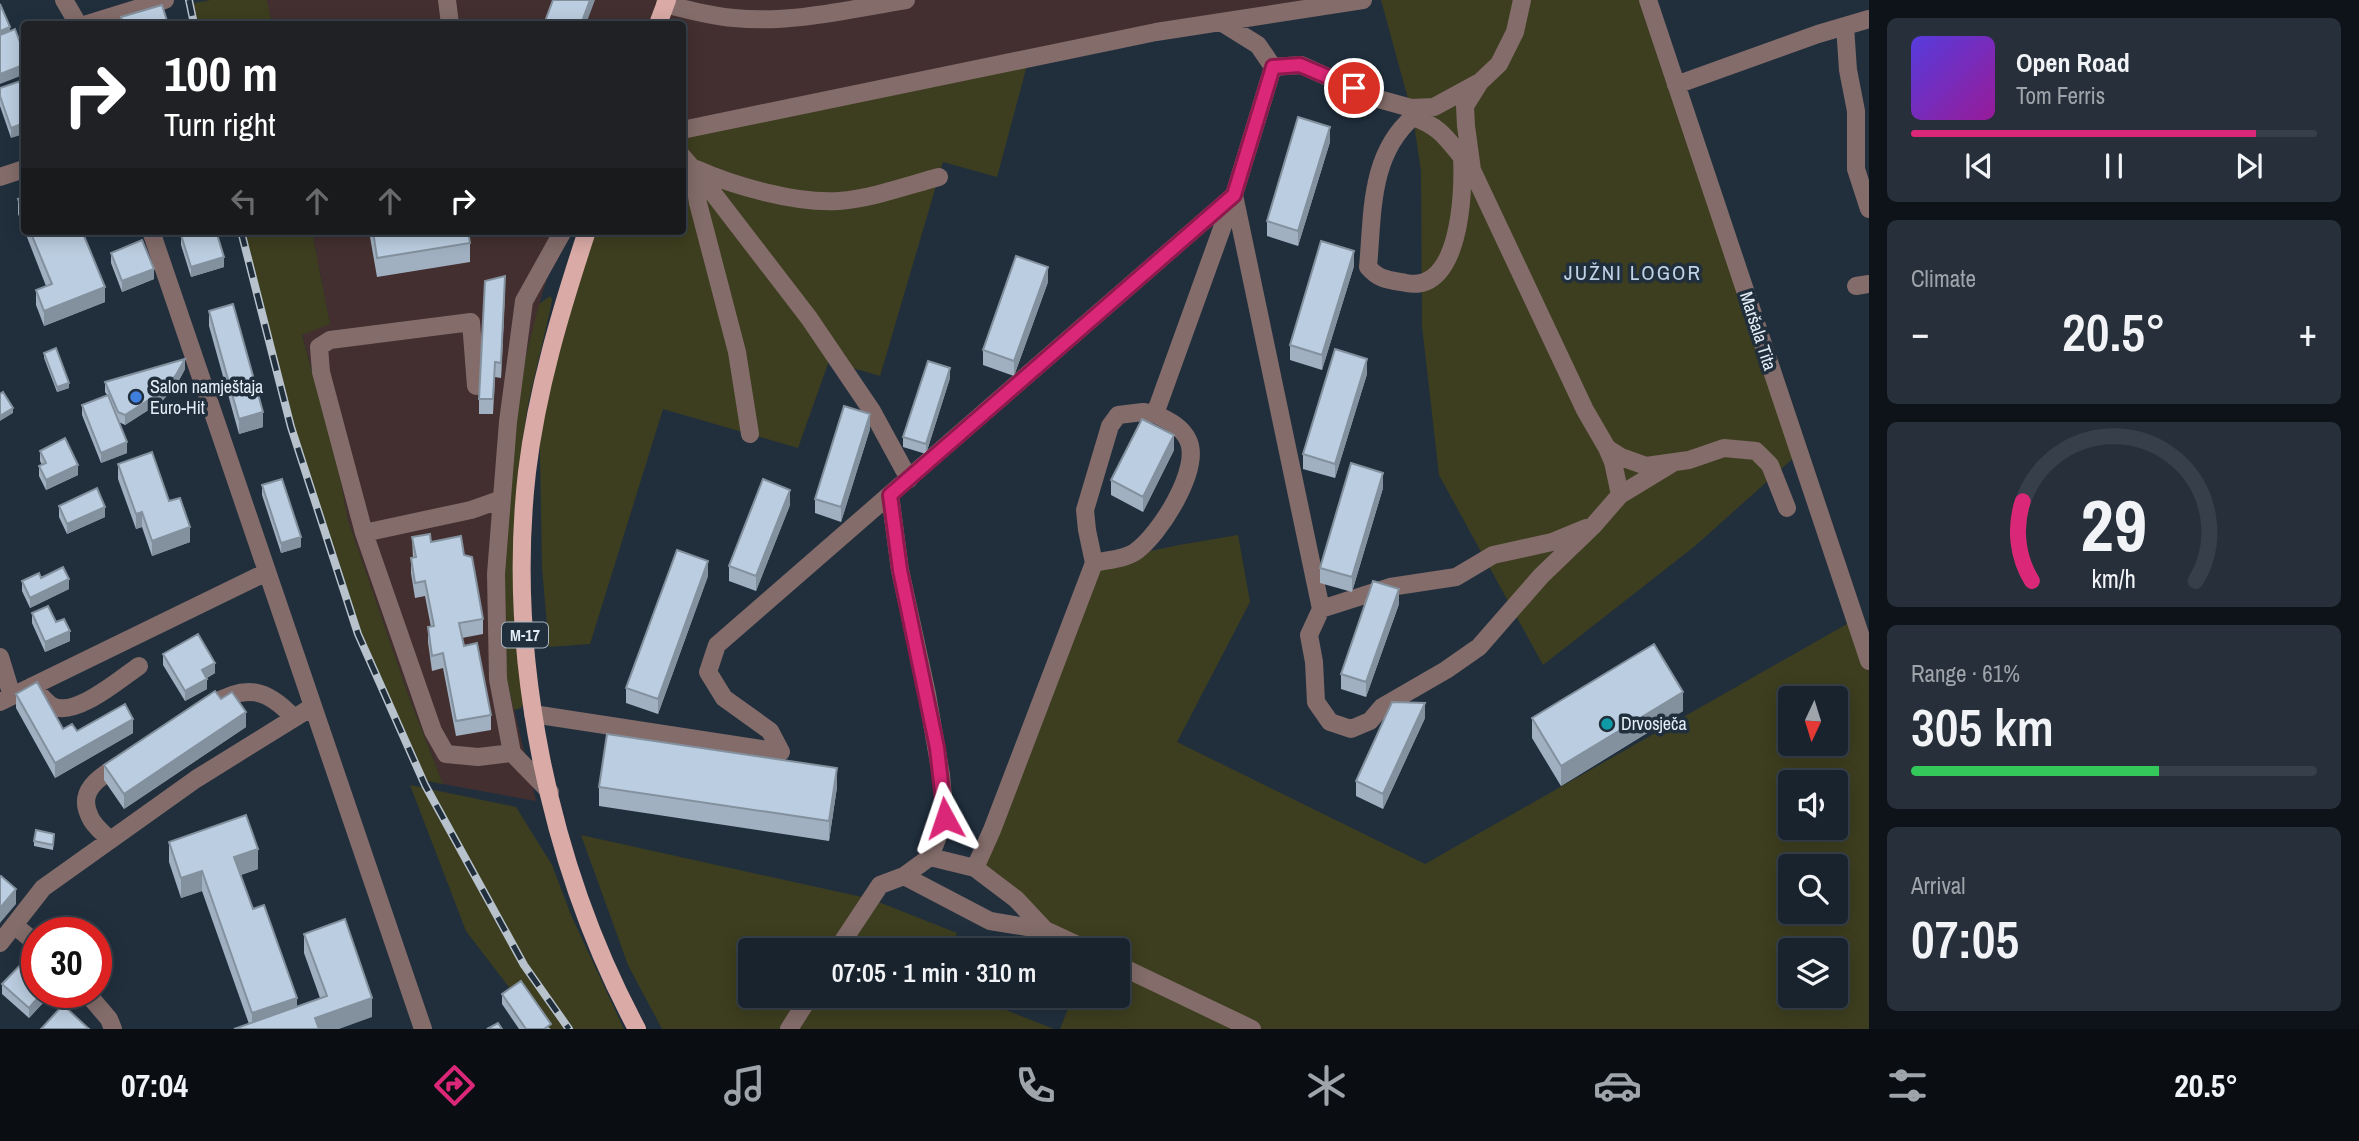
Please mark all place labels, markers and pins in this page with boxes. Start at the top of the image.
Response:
pin [1324,58,1384,118]
place label: Salon namještaja Euro-Hit [150,374,263,420]
marker: Salon namještaja Euro-Hit [128,389,144,405]
place label: Drvosječa [1621,711,1687,736]
marker: Drvosječa [1599,716,1615,732]

